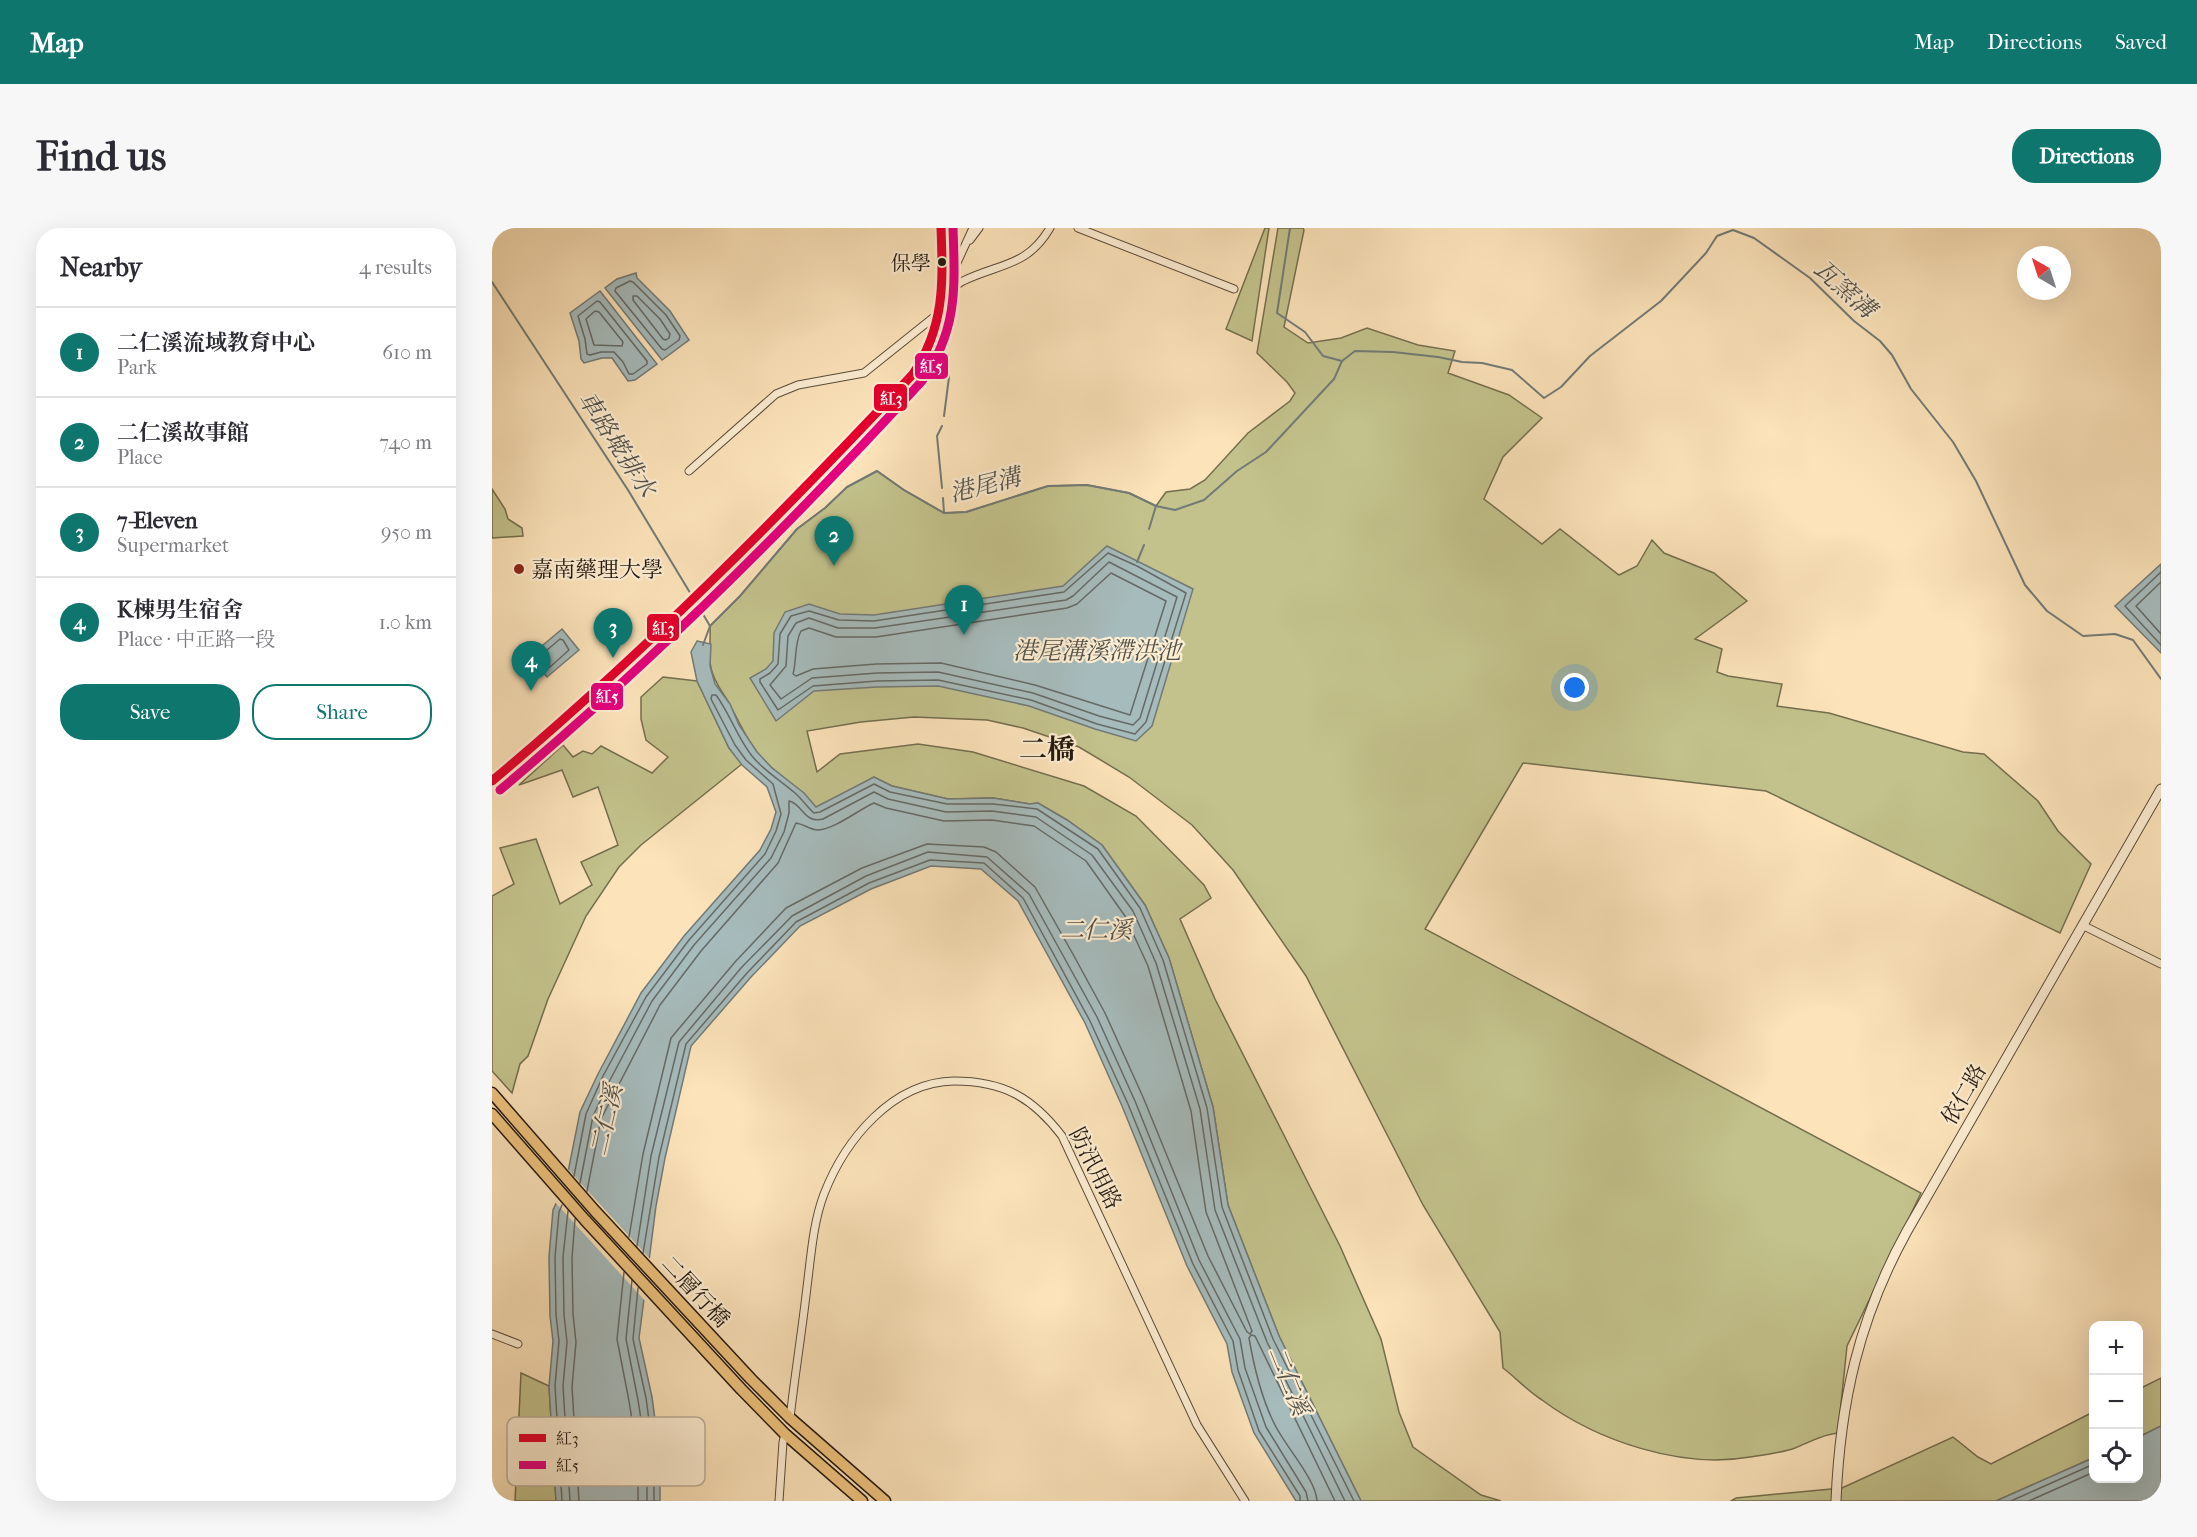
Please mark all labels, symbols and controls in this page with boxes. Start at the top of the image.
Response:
text: Map [30,26,84,59]
text: Map [1914,30,1954,54]
text: Directions [1987,30,2082,54]
text: Saved [2115,30,2167,54]
button: Directions [2012,129,2161,183]
text: Find us [36,132,166,181]
north arrow [2017,246,2071,300]
text: Nearby [60,252,142,283]
place label: 保學 [891,252,931,275]
water label: 瓦窯溝 [1809,255,1884,326]
text: 4 results [359,256,432,279]
marker: 保學 [936,256,948,268]
text: 二仁溪流域教育中心 [117,330,315,356]
text: 1 [76,341,83,364]
text: 610 m [382,341,432,364]
line badge: 紅5 [914,352,949,380]
text: Park [117,356,157,379]
text: 紅5 [920,357,943,376]
line badge: 紅3 [873,383,908,412]
water label: 車路墘排水 [573,386,663,504]
text: 紅3 [880,389,902,409]
text: 二仁溪故事館 [117,420,249,446]
text: 2 [74,431,85,454]
text: 740 m [379,431,432,454]
text: Place [117,446,163,469]
water label: 港尾溝 [947,462,1027,507]
text: 7-Eleven [117,508,198,534]
pin: 2 [814,516,854,566]
text: 3 [75,521,84,544]
text: 950 m [381,521,432,544]
text: Supermarket [117,534,229,557]
place label: 嘉南藥理大學 [531,557,663,583]
marker: 嘉南藥理大學 [512,562,526,576]
pin: 1 [944,586,984,635]
text: K棟男生宿舍 [117,597,243,623]
pin: 3 [594,608,632,658]
text: 4 [74,611,85,634]
text: 1.0 km [379,611,432,634]
line badge: 紅3 [646,613,680,642]
text: 紅3 [652,619,674,639]
text: Place · 中正路一段 [117,628,275,651]
water label: 港尾溝溪滯洪池 [1013,637,1184,665]
pin: 4 [512,642,550,691]
your location [1560,673,1589,702]
line badge: 紅5 [590,682,624,711]
button: Save [60,684,240,740]
button: Share [252,684,432,740]
text: 紅5 [596,687,619,706]
district label: 二橋 [1019,733,1075,766]
water label: 二仁溪 [1060,916,1135,944]
street label: 依仁路 [1936,1059,1992,1130]
water label: 二仁溪 [584,1079,628,1158]
street label: 防汛用路 [1064,1123,1127,1214]
street label: 二層行橋 [656,1251,735,1333]
map controls [2089,1321,2143,1483]
button: + [2089,1321,2143,1375]
water label: 二仁溪 [1263,1342,1317,1422]
button: − [2089,1375,2143,1429]
legend [507,1417,705,1486]
text: 紅3 [556,1429,579,1448]
button: locate [2089,1429,2143,1483]
text: 紅5 [556,1456,579,1475]

